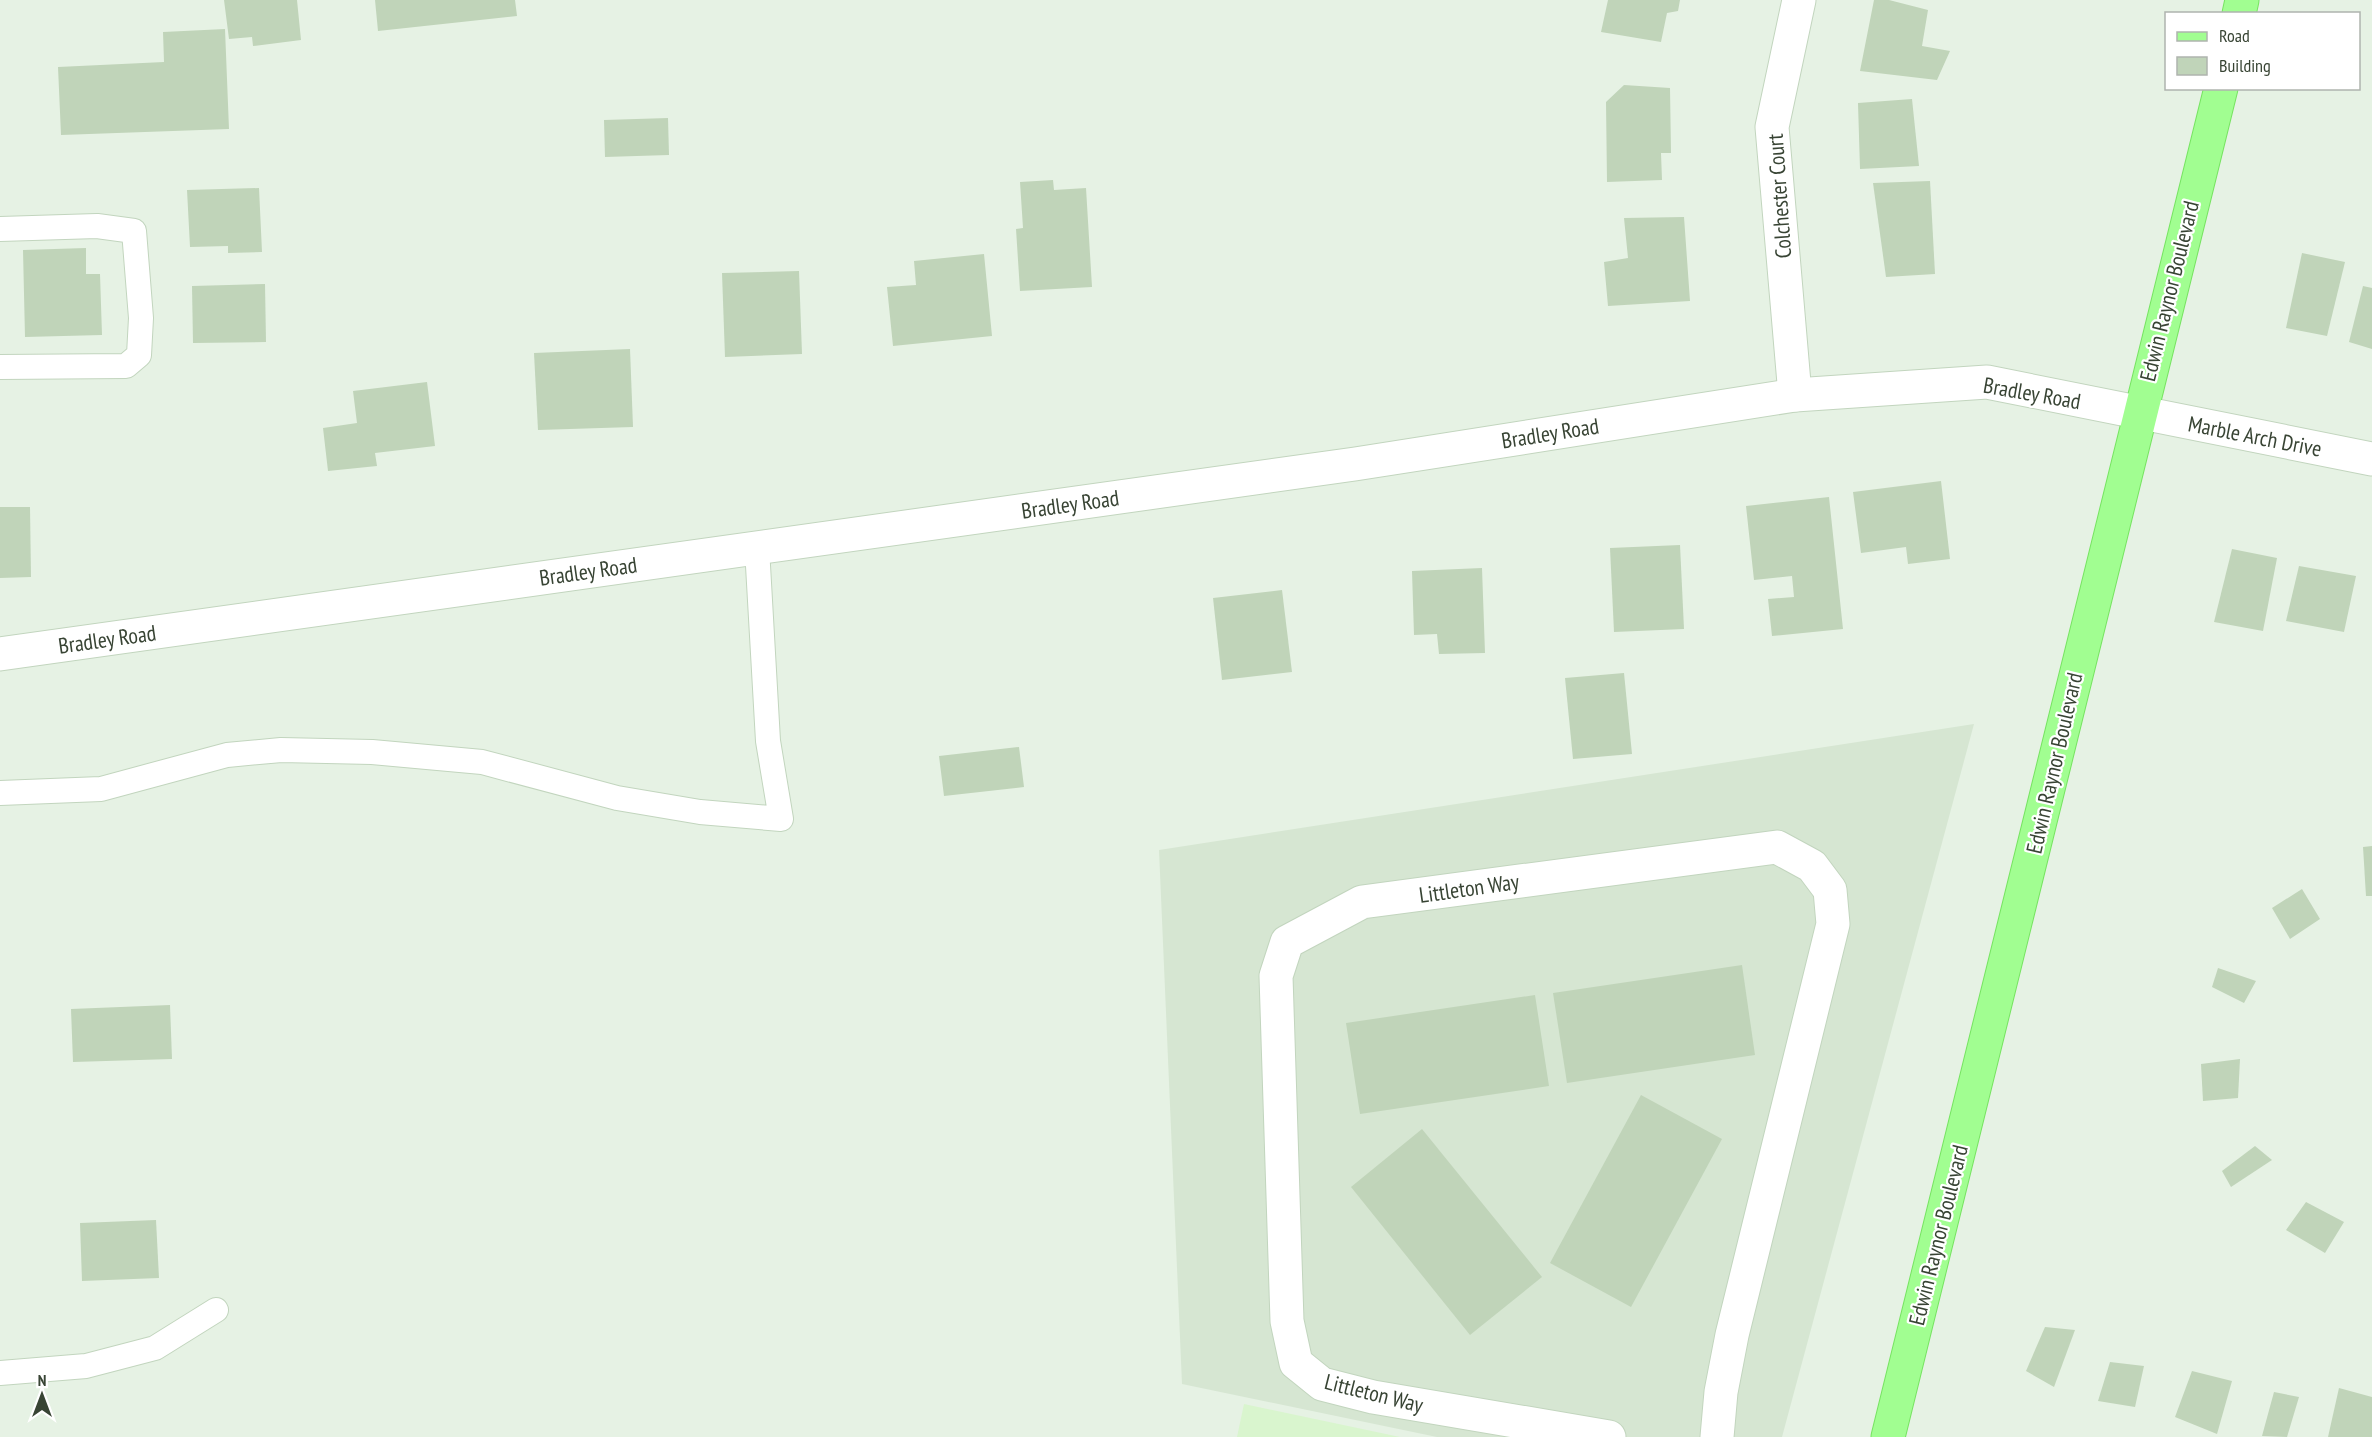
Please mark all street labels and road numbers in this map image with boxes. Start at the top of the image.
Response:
street label: Colchester Court [1761,133,1797,259]
street label: Edwin Raynor Boulevard [2133,198,2205,384]
street label: Bradley Road [1981,371,2083,415]
street label: Marble Arch Drive [2186,409,2324,463]
street label: Bradley Road [1499,411,1601,455]
street label: Bradley Road [1019,483,1121,525]
street label: Bradley Road [537,550,639,592]
street label: Bradley Road [56,618,158,660]
street label: Edwin Raynor Boulevard [2020,670,2088,856]
street label: Littleton Way [1417,867,1522,909]
street label: Edwin Raynor Boulevard [1902,1142,1974,1328]
street label: Littleton Way [1322,1367,1427,1419]

